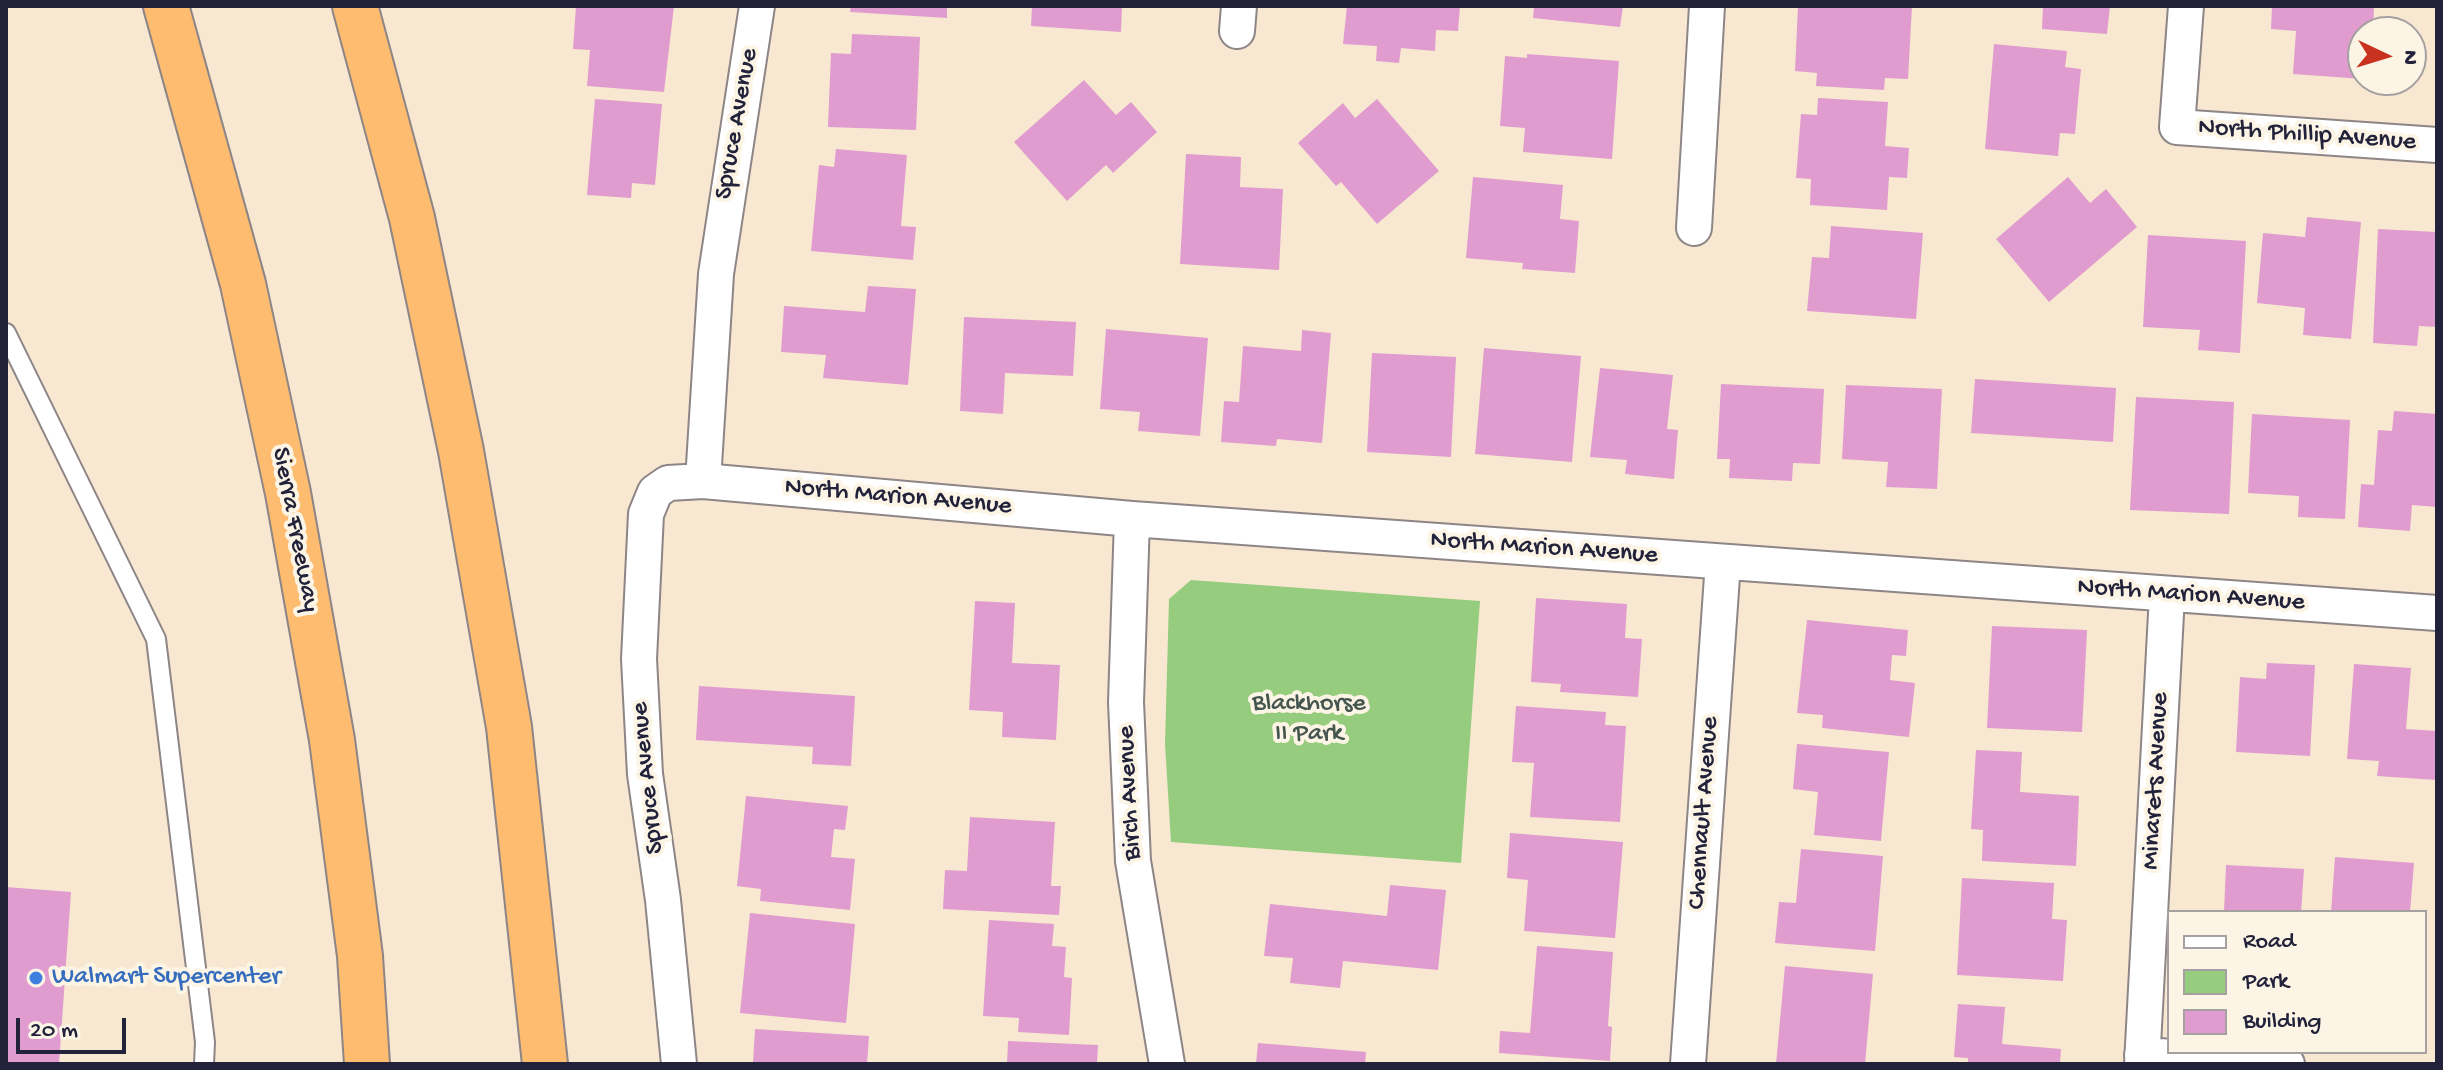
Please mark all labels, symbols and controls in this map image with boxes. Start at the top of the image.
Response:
north arrow [2347,16,2427,96]
street label: Spruce Avenue [709,46,767,202]
text: N [2395,49,2422,66]
street label: North Phillip Avenue [2197,113,2417,159]
street label: Sierra Freeway [263,445,325,615]
street label: North Marion Avenue [783,473,1013,523]
street label: North Marion Avenue [1429,525,1659,573]
street label: North Marion Avenue [2076,572,2306,620]
park label: Blackhorse II Park [1252,689,1366,750]
street label: Minarets Avenue [2137,691,2177,871]
street label: Spruce Avenue [625,700,673,856]
street label: Chennault Avenue [1683,715,1727,911]
street label: Birch Avenue [1112,725,1150,861]
legend [2167,910,2427,1054]
text: Road [2243,928,2295,957]
place label: Walmart Supercenter [52,962,281,994]
text: Park [2243,968,2289,997]
marker: Walmart Supercenter [27,969,45,987]
scale bar [20,1002,130,1052]
text: Building [2243,1008,2321,1037]
text: 20 m [30,1017,78,1046]

